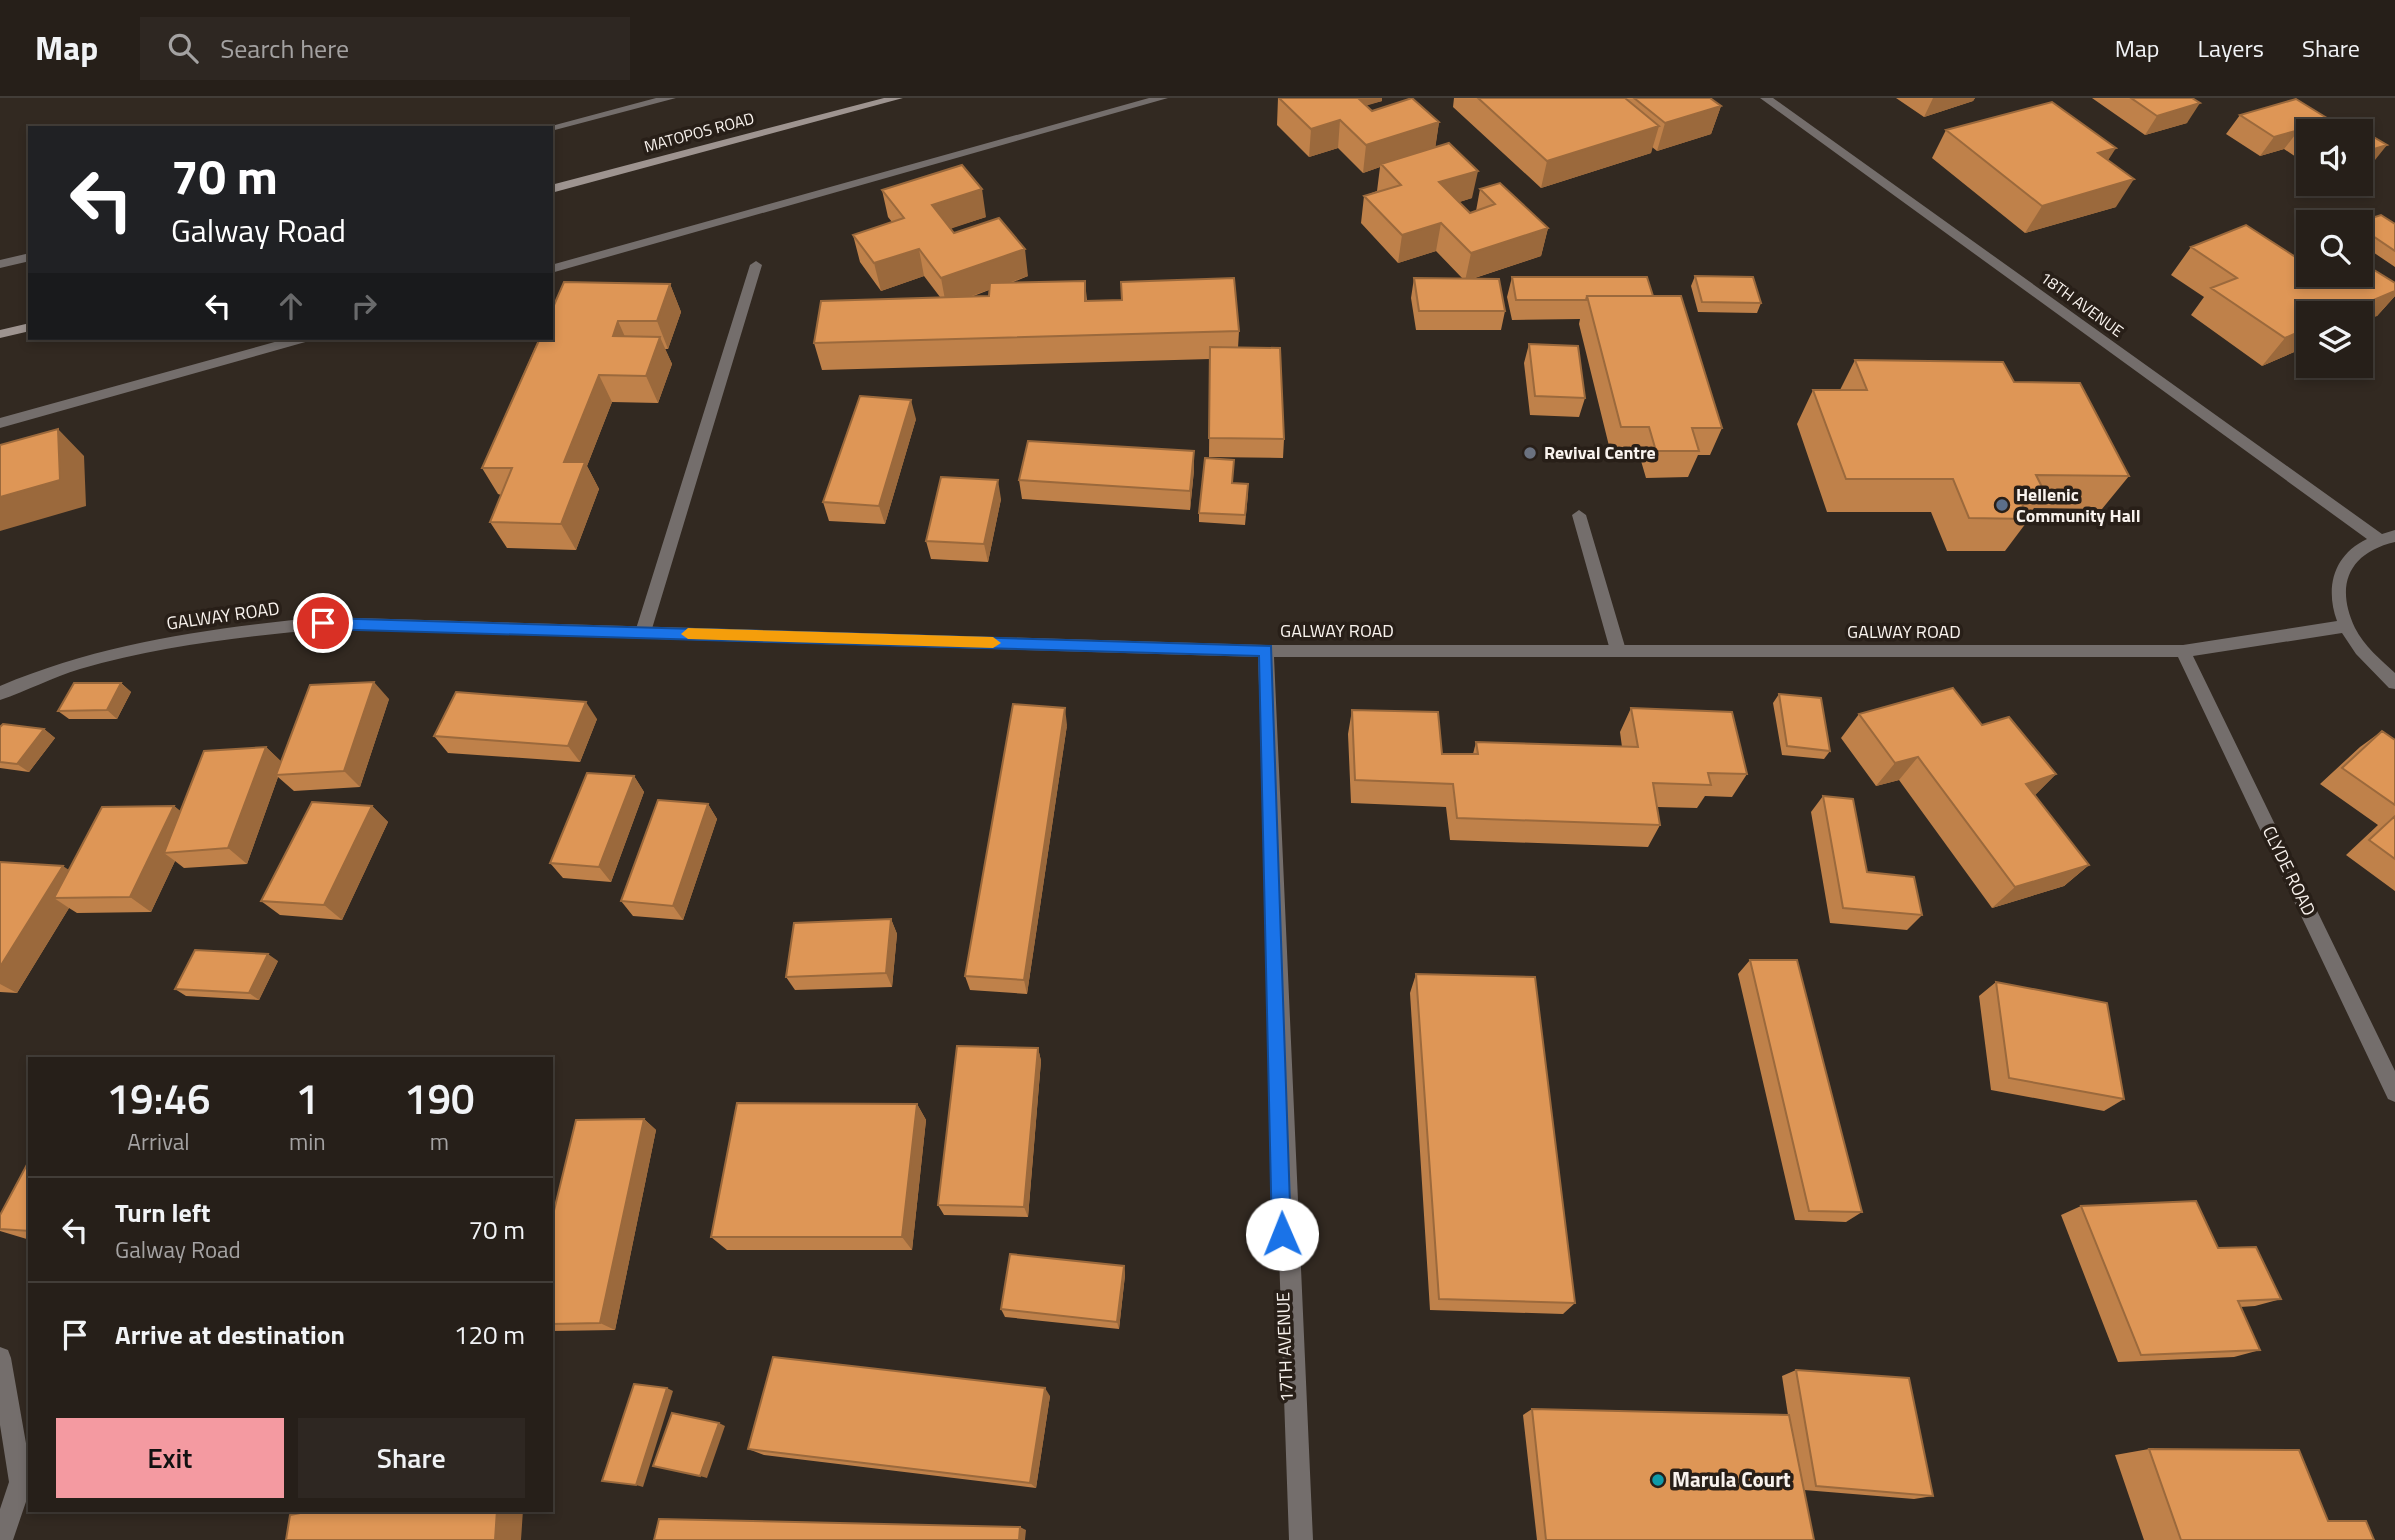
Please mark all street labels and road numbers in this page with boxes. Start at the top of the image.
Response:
street label: MATOPOS ROAD [641,106,757,158]
street label: 18TH AVENUE [2035,266,2129,343]
street label: GALWAY ROAD [165,594,281,637]
street label: GALWAY ROAD [1280,617,1394,644]
street label: GALWAY ROAD [1847,618,1961,645]
street label: CLYDE ROAD [2256,821,2323,920]
street label: 17TH AVENUE [1269,1291,1300,1403]

